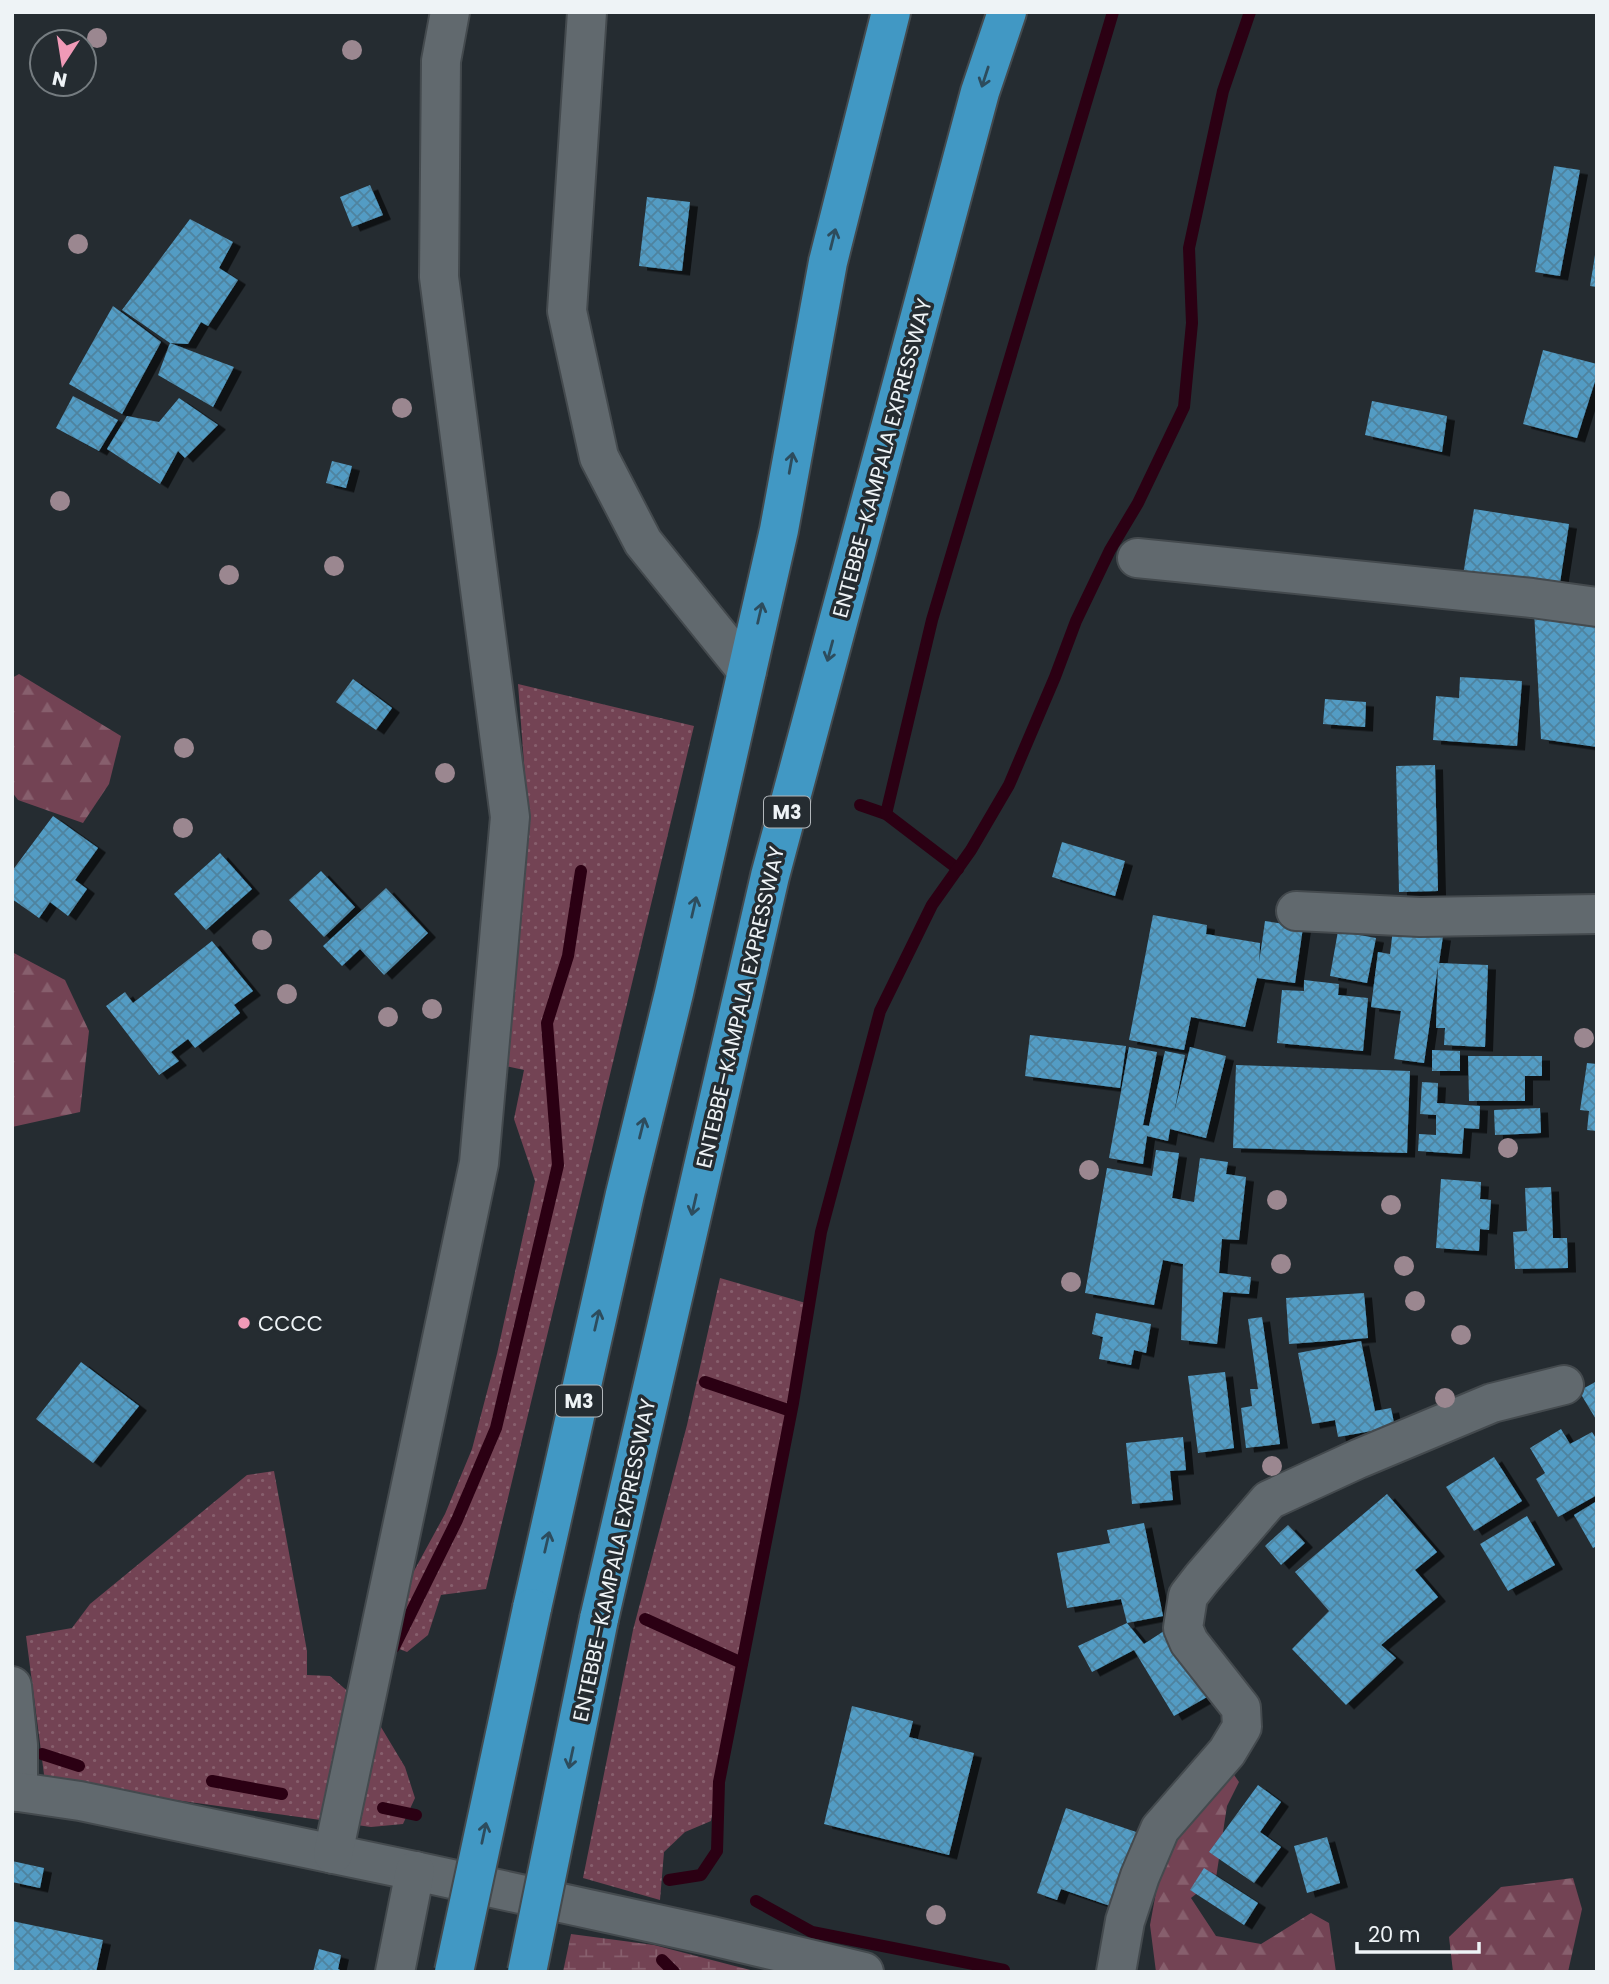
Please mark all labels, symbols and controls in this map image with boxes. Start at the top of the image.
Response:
north arrow [28,28,98,98]
text: N [50,64,69,94]
one-way arrow [978,66,991,88]
one-way arrow [827,228,841,251]
street label: ENTEBBE–KAMPALA EXPRESSWAY [825,295,939,621]
one-way arrow [784,452,798,474]
one-way arrow [754,602,767,625]
one-way arrow [823,640,836,662]
road number: M3 [764,796,810,828]
street label: ENTEBBE–KAMPALA EXPRESSWAY [689,843,791,1171]
one-way arrow [688,896,701,919]
one-way arrow [635,1117,649,1140]
one-way arrow [687,1193,700,1216]
place label: CCCC [258,1309,323,1338]
one-way arrow [591,1309,604,1332]
marker: CCCC [236,1315,252,1331]
road number: M3 [556,1386,602,1416]
street label: ENTEBBE–KAMPALA EXPRESSWAY [566,1396,662,1724]
one-way arrow [541,1531,554,1554]
one-way arrow [563,1746,577,1769]
one-way arrow [477,1822,491,1845]
scale bar [1357,1910,1480,1954]
text: 20 m [1368,1920,1421,1949]

